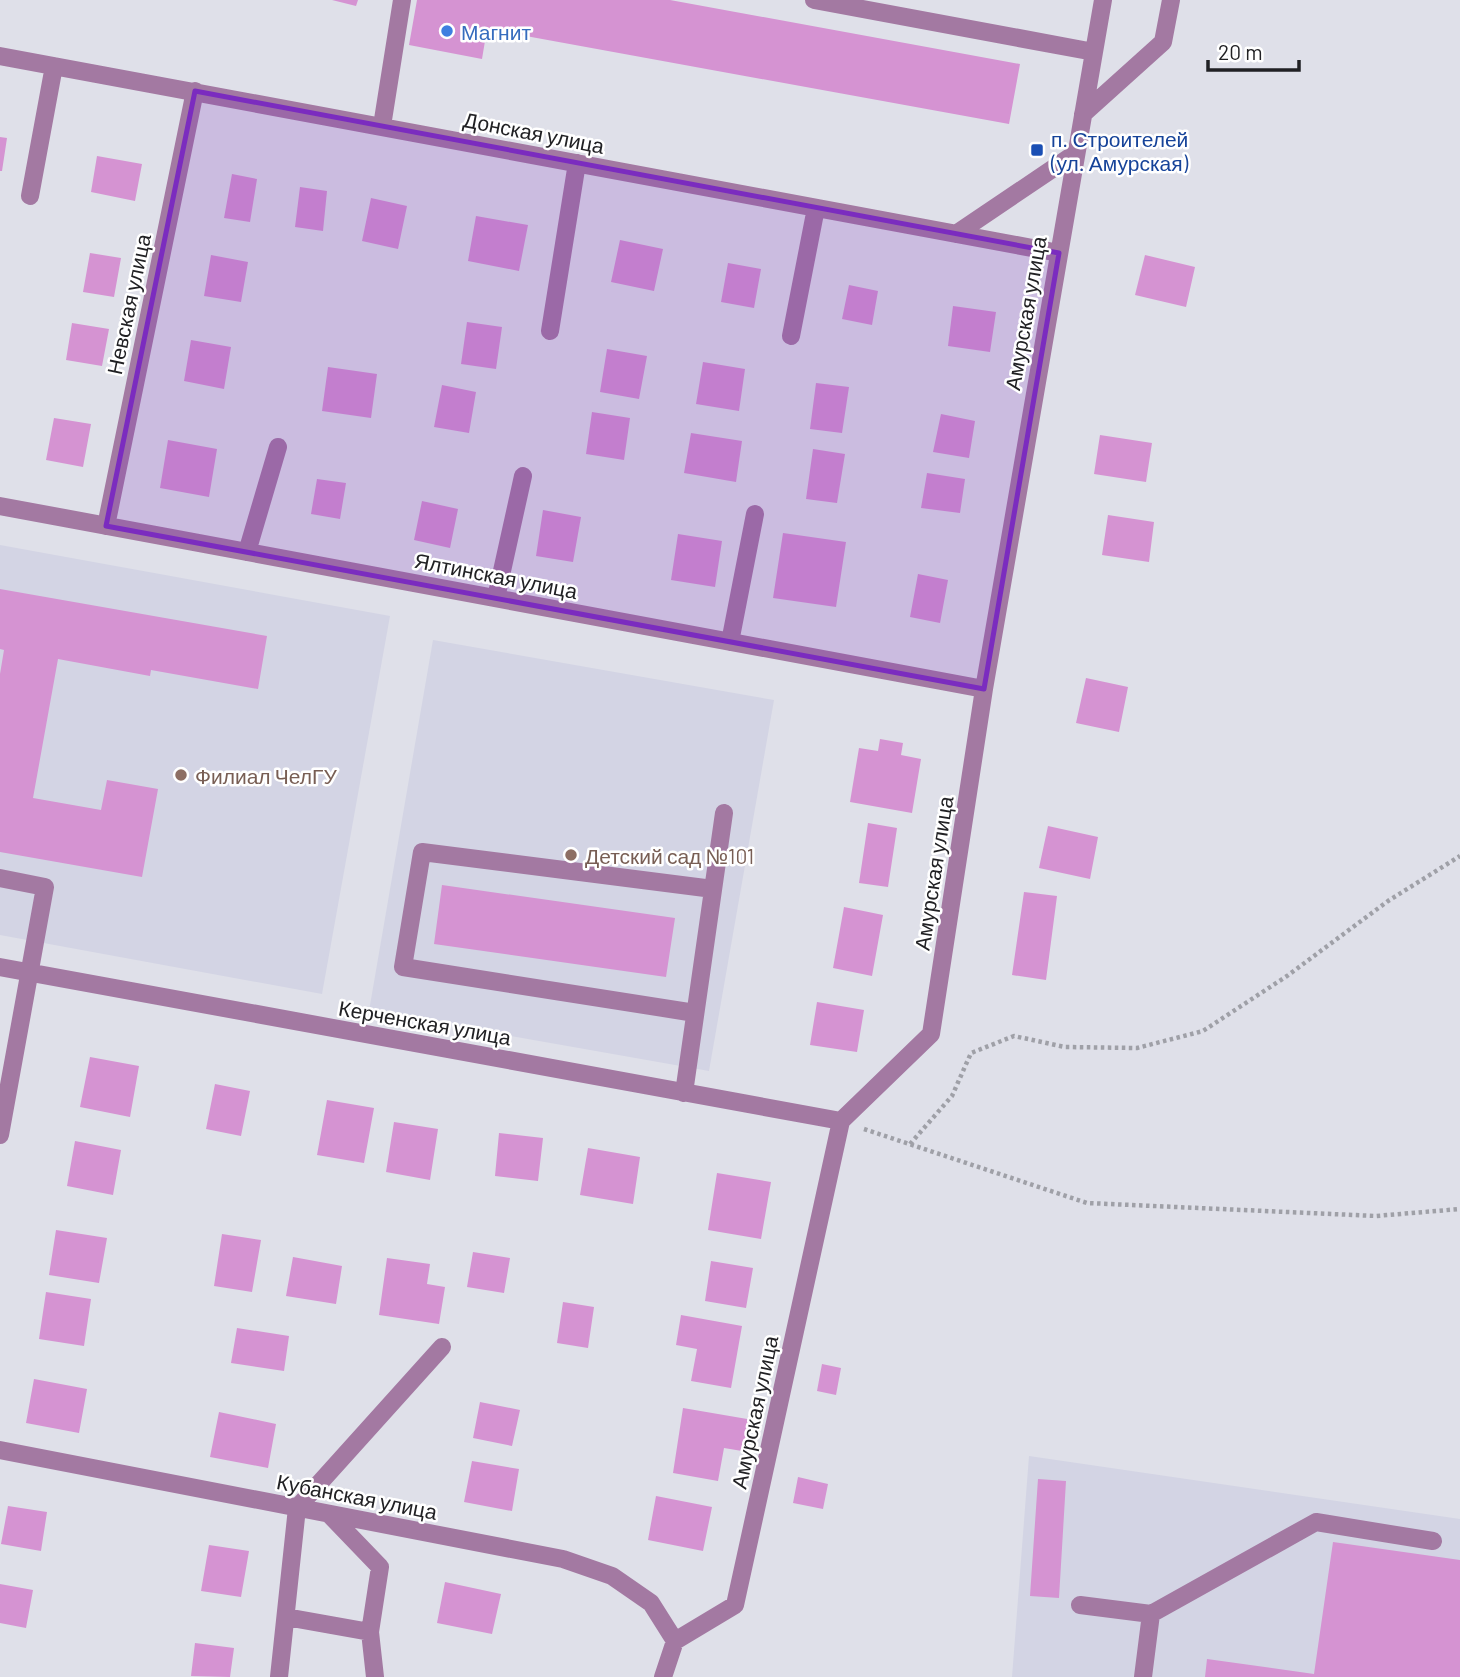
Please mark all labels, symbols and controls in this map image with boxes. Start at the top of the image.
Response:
place label: Магнит [461,19,531,44]
marker: Магнит [439,23,455,39]
scale bar [1208,28,1299,72]
text: 20 m [1218,39,1263,64]
street label: Донская улица [461,106,607,158]
place label: п. Строителей (ул. Амурская) [1050,126,1189,175]
marker: п. Строителей (ул. Амурская) [1029,142,1045,158]
street label: Невская улица [101,231,155,376]
street label: Амурская улица [999,234,1051,392]
street label: Ялтинская улица [412,547,580,603]
place label: Филиал ЧелГУ [195,763,337,788]
marker: Филиал ЧелГУ [173,767,189,783]
street label: Амурская улица [908,794,958,952]
place label: Детский сад №101 [585,843,754,868]
marker: Детский сад №101 [563,847,579,863]
street label: Керченская улица [337,995,513,1050]
street label: Амурская улица [726,1333,782,1491]
street label: Кубанская улица [275,1468,440,1524]

